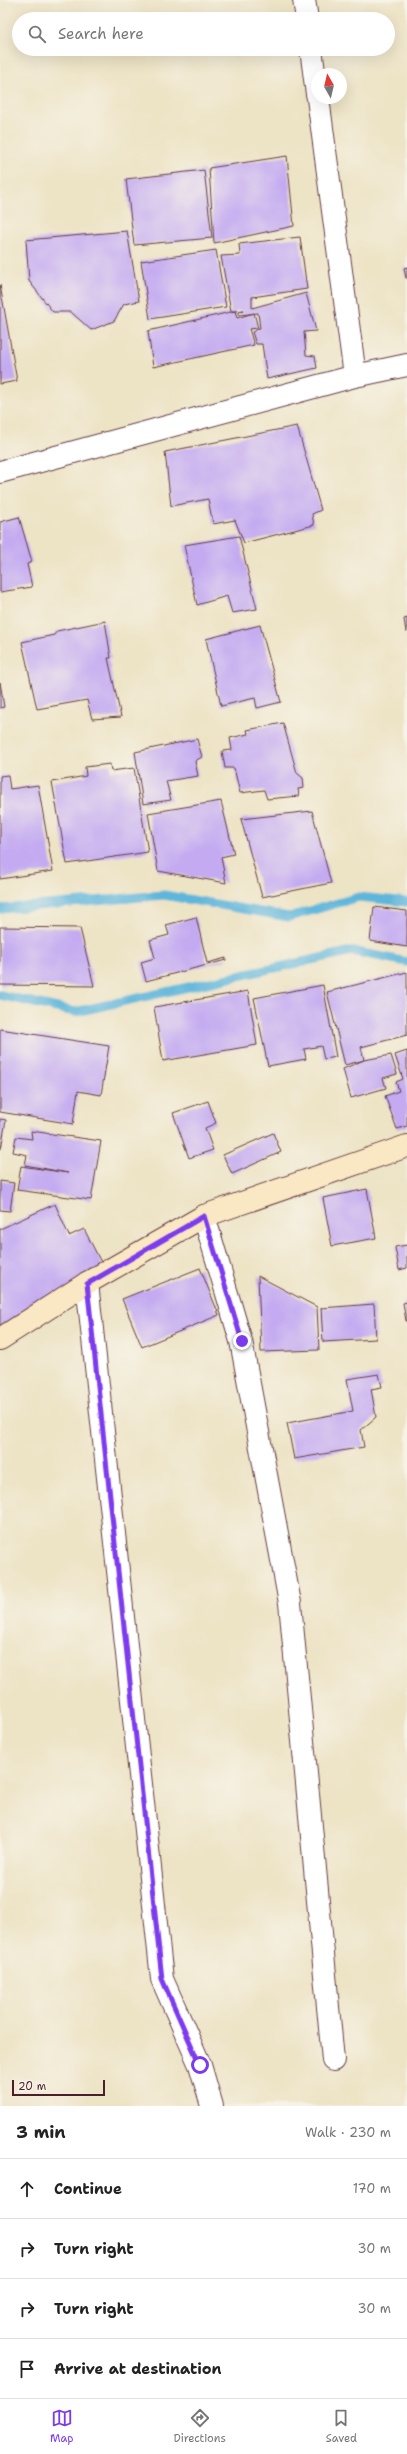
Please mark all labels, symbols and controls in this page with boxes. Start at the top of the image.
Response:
search box [12,12,395,56]
icon: search [26,23,48,45]
text: Search here [58,24,144,44]
north arrow [311,68,347,104]
route end [233,1332,251,1350]
route start [191,2056,209,2074]
scale bar [12,2078,105,2097]
text: 20 m [18,2079,46,2094]
text: 3 min [16,2121,66,2143]
text: Walk · 230 m [305,2124,391,2141]
icon: ahead [16,2178,38,2200]
text: Continue [54,2179,122,2199]
text: 170 m [353,2180,391,2197]
icon: right [16,2238,38,2260]
text: Turn right [54,2239,134,2259]
text: 30 m [357,2240,391,2257]
icon: right [16,2298,38,2320]
text: Turn right [54,2299,134,2319]
text: 30 m [357,2300,391,2317]
icon: arrive [16,2358,38,2380]
text: Arrive at destination [54,2359,222,2379]
tab: Map [50,2407,74,2446]
tab: Directions [173,2407,226,2446]
tab: Saved [326,2407,357,2446]

